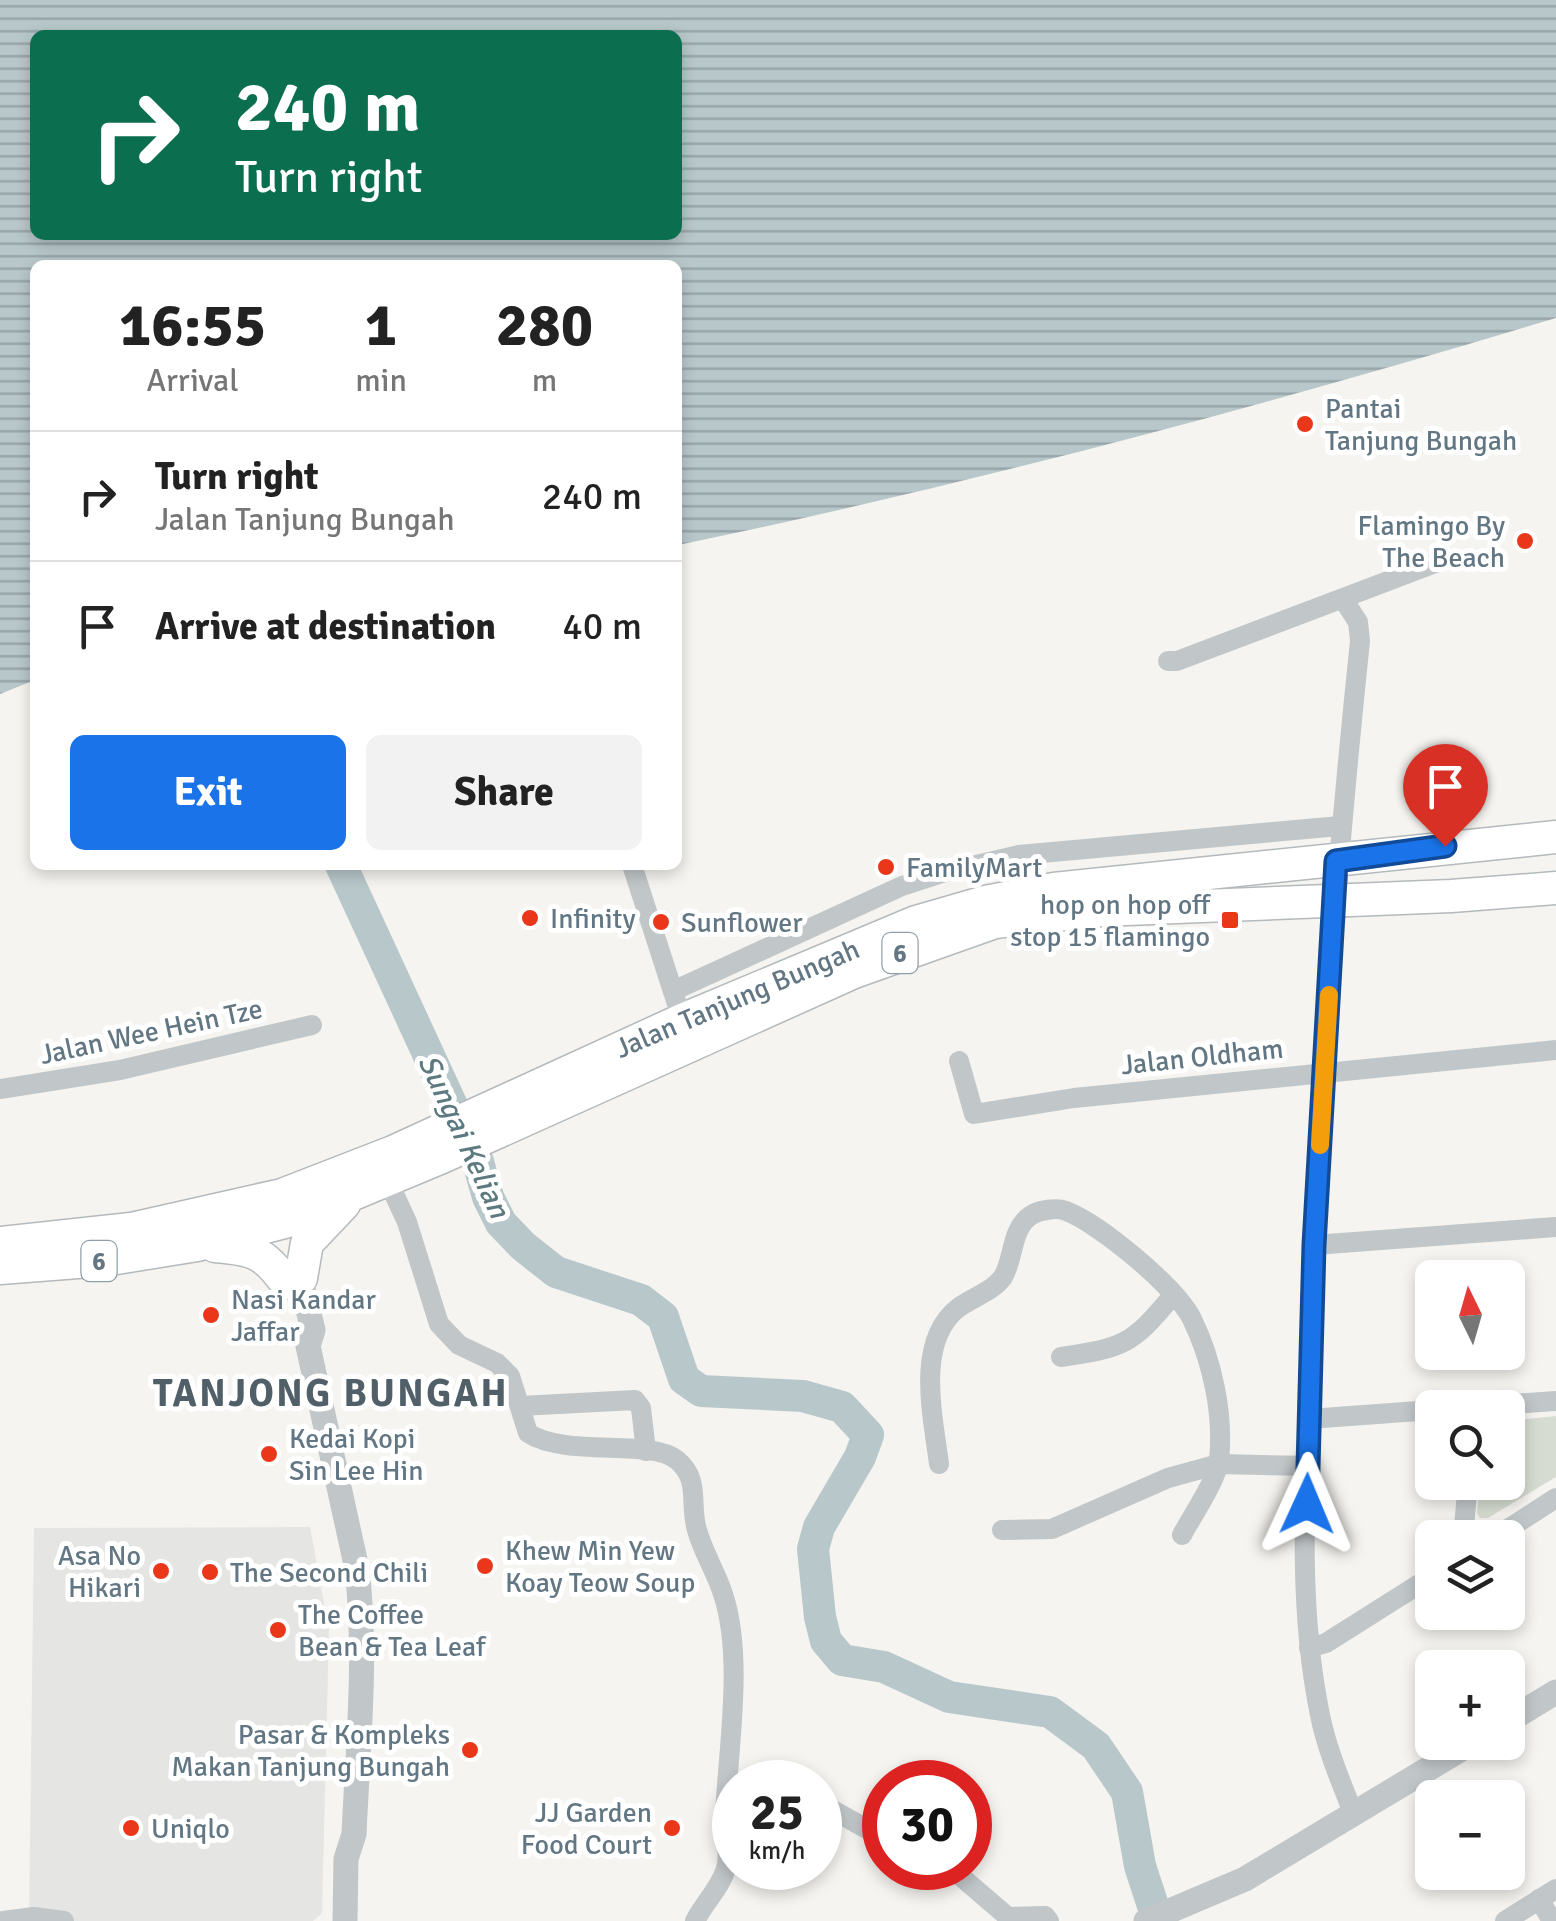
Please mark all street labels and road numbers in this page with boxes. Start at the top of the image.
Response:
street label: Jalan Tanjung Bungah [610,932,865,1066]
road number: 6 [882,933,918,973]
street label: Jalan Wee Hein Tze [37,992,266,1072]
street label: Jalan Oldham [1119,1032,1285,1082]
road number: 6 [82,1241,116,1281]

